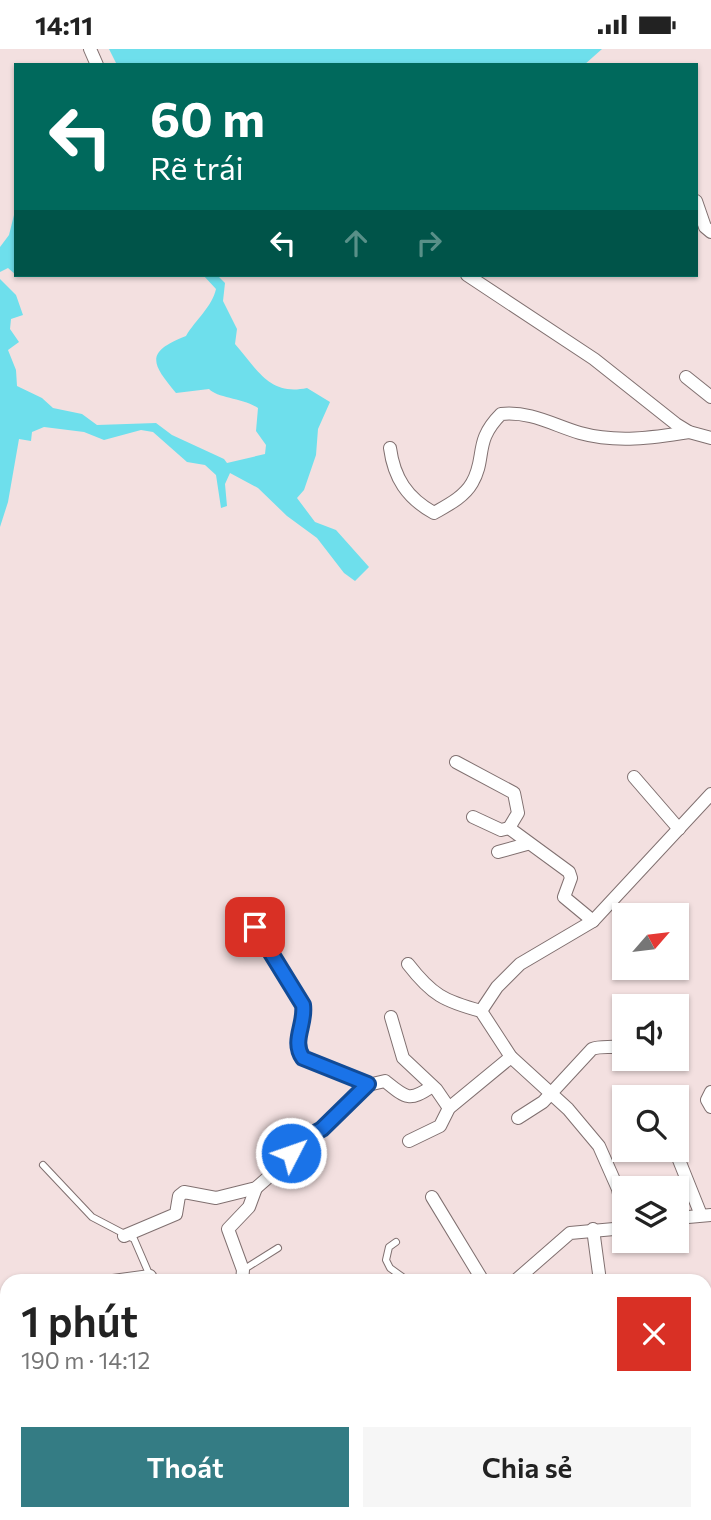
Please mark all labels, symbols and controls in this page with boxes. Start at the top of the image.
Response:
text: 14:11 [35,9,93,40]
text: 60 m [150,87,265,147]
icon: left [35,91,126,182]
text: Rẽ trái [150,147,244,187]
icon: left [264,224,302,262]
icon: ahead [337,224,375,262]
icon: right [410,224,448,262]
pin [225,897,285,957]
north arrow [612,903,690,980]
map controls [612,903,689,1253]
icon: arrive [236,908,274,946]
button: sound [612,994,689,1071]
button: search [612,1085,689,1162]
position arrow [254,1116,328,1190]
button: layers [612,1176,689,1253]
text: 1 phút [21,1294,138,1346]
button: close [617,1297,691,1371]
text: 190 m · 14:12 [21,1346,150,1374]
button: Thoát [21,1427,349,1507]
button: Chia sẻ [363,1427,691,1507]

